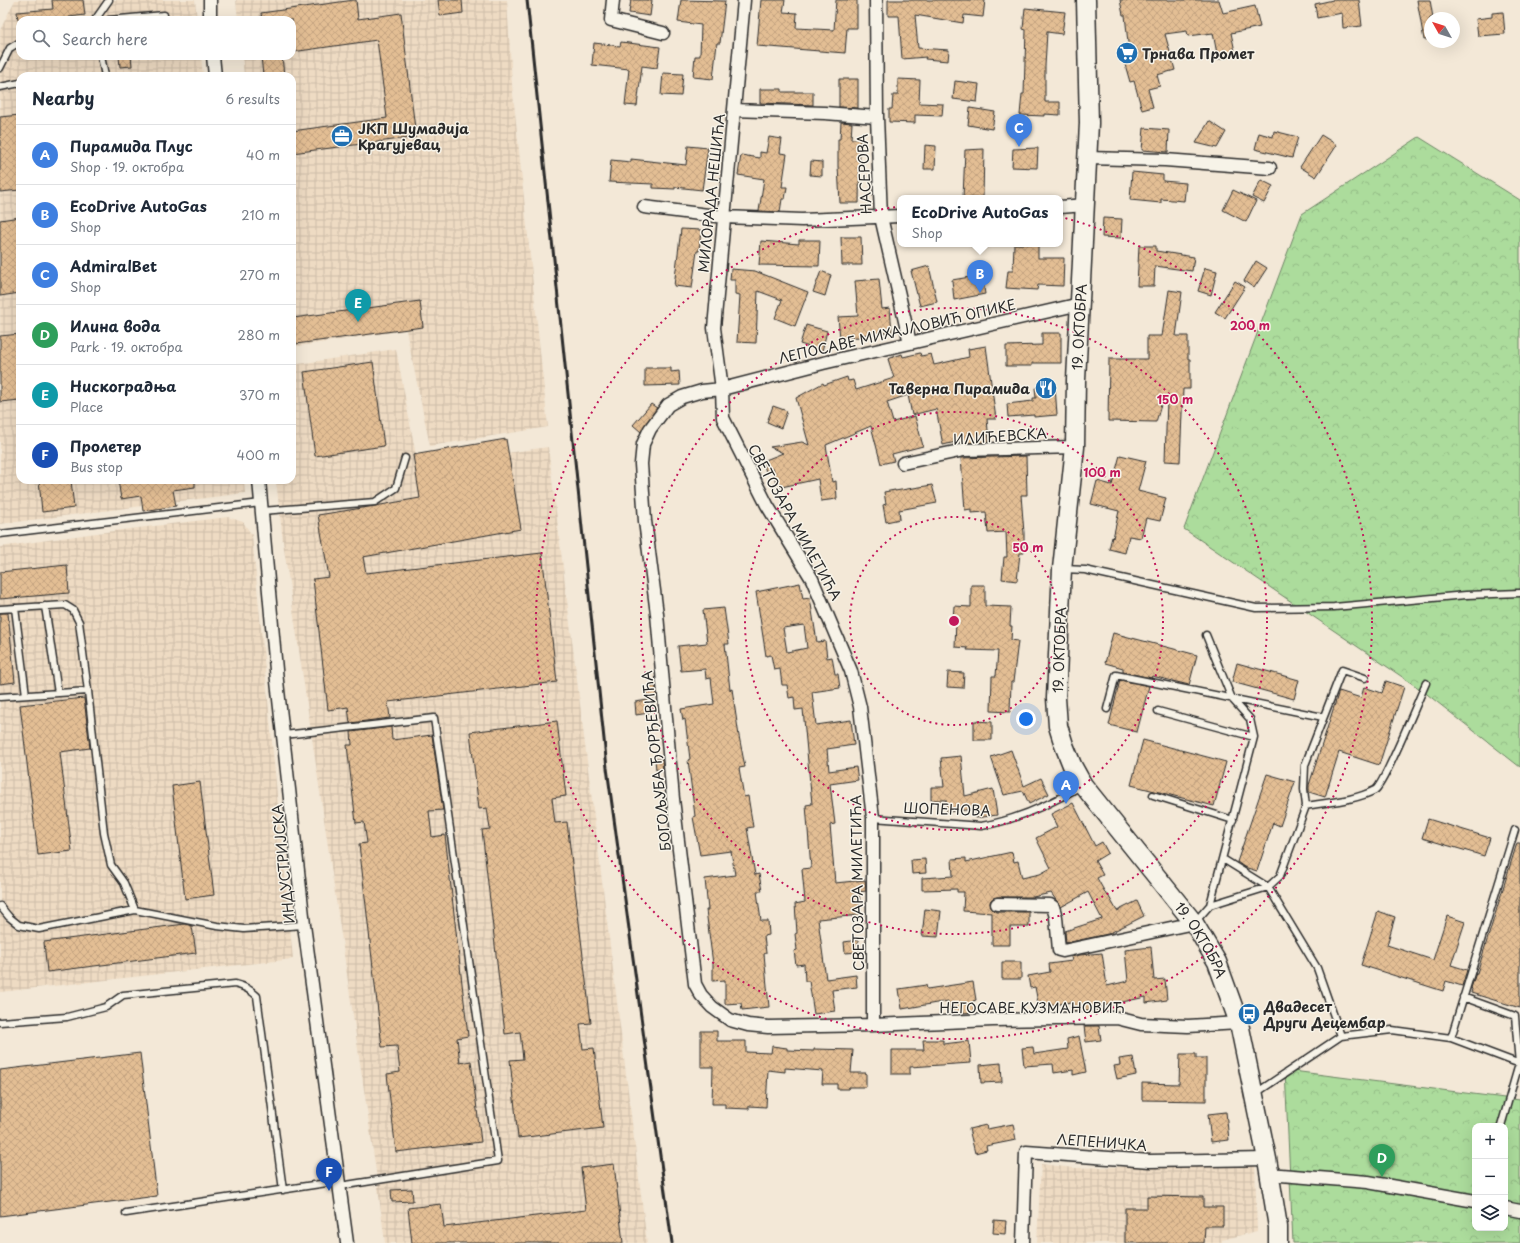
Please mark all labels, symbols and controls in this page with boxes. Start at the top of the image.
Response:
north arrow [1424,12,1460,48]
search box [16,16,296,60]
icon: search [30,27,52,49]
text: Search here [62,27,148,50]
supermarket icon: Трнава Промет [1114,40,1140,66]
place label: Трнава Промет [1142,43,1255,64]
text: Nearby [32,85,94,111]
text: 6 results [225,89,280,108]
street label: МИЛОРАДА НЕШИЋА [692,112,730,273]
pin: C [1006,114,1032,147]
place label: ЈКП Шумадија Крагујевац [358,118,469,155]
office icon: ЈКП Шумадија Крагујевац [329,123,355,149]
street label: НАСЕРОВА [851,133,877,215]
text: Пирамида Плус [70,134,193,157]
text: A [40,145,50,164]
text: 40 m [246,145,280,164]
text: Shop · 19. октобра [70,157,184,176]
text: EcoDrive AutoGas [70,194,207,217]
popup [897,195,1063,247]
text: EcoDrive AutoGas [912,200,1048,223]
text: B [41,205,49,224]
text: 210 m [241,205,280,224]
text: Shop [70,217,101,236]
text: Shop [912,223,943,242]
text: AdmiralBet [70,254,157,277]
pin: B [967,260,993,293]
text: C [40,265,50,284]
text: 270 m [239,265,280,284]
text: Shop [70,277,101,296]
street label: 19. ОКТОБРА [1066,283,1092,371]
pin: E [345,289,371,322]
street label: ЛЕПОСАВЕ МИХАЈЛОВИЋ ОПИКЕ [776,293,1018,369]
text: Илина вода [70,314,161,337]
text: 200 m [1230,316,1270,334]
text: D [40,325,50,344]
text: 280 m [238,325,280,344]
text: Park · 19. октобра [70,337,183,356]
text: Нискоградња [70,374,176,397]
restaurant icon: Таверна Пирамида [1033,375,1059,401]
place label: Таверна Пирамида [888,378,1030,399]
text: E [41,385,49,404]
text: 370 m [239,385,280,404]
text: 150 m [1157,390,1193,408]
text: Place [70,397,103,416]
street label: ИЛИЋЕВСКА [952,422,1048,450]
text: Пролетер [70,434,141,457]
street label: СВЕТОЗАРА МИЛЕТИЋА [743,440,847,604]
text: F [41,445,49,464]
text: 400 m [237,445,280,464]
text: Bus stop [70,457,123,476]
text: 100 m [1083,463,1121,481]
text: 50 m [1012,538,1044,556]
street label: 19. ОКТОБРА [1047,606,1071,694]
centre of rings [947,614,961,628]
street label: БОГОЉУБА ЂОРЂЕВИЋА [636,669,676,852]
your location [1016,709,1036,729]
pin: A [1053,771,1079,804]
street label: СВЕТОЗАРА МИЛЕТИЋА [845,795,869,971]
street label: ШОПЕНОВА [903,797,991,821]
street label: ИНДУСТРИЈСКА [266,803,300,925]
street label: 19. ОКТОБРА [1170,897,1232,981]
place label: Двадесет Други Децембар [1263,996,1386,1033]
street label: НЕГОСАВЕ КУЗМАНОВИЋ [939,997,1125,1018]
bus stop icon: Двадесет Други Децембар [1236,1001,1262,1027]
map controls [1472,1123,1508,1231]
button: + [1472,1123,1508,1159]
street label: ЛЕПЕНИЧКА [1056,1128,1148,1156]
pin: D [1369,1144,1395,1177]
pin: F [316,1158,342,1191]
button: − [1472,1159,1508,1195]
button: layers [1472,1195,1508,1231]

